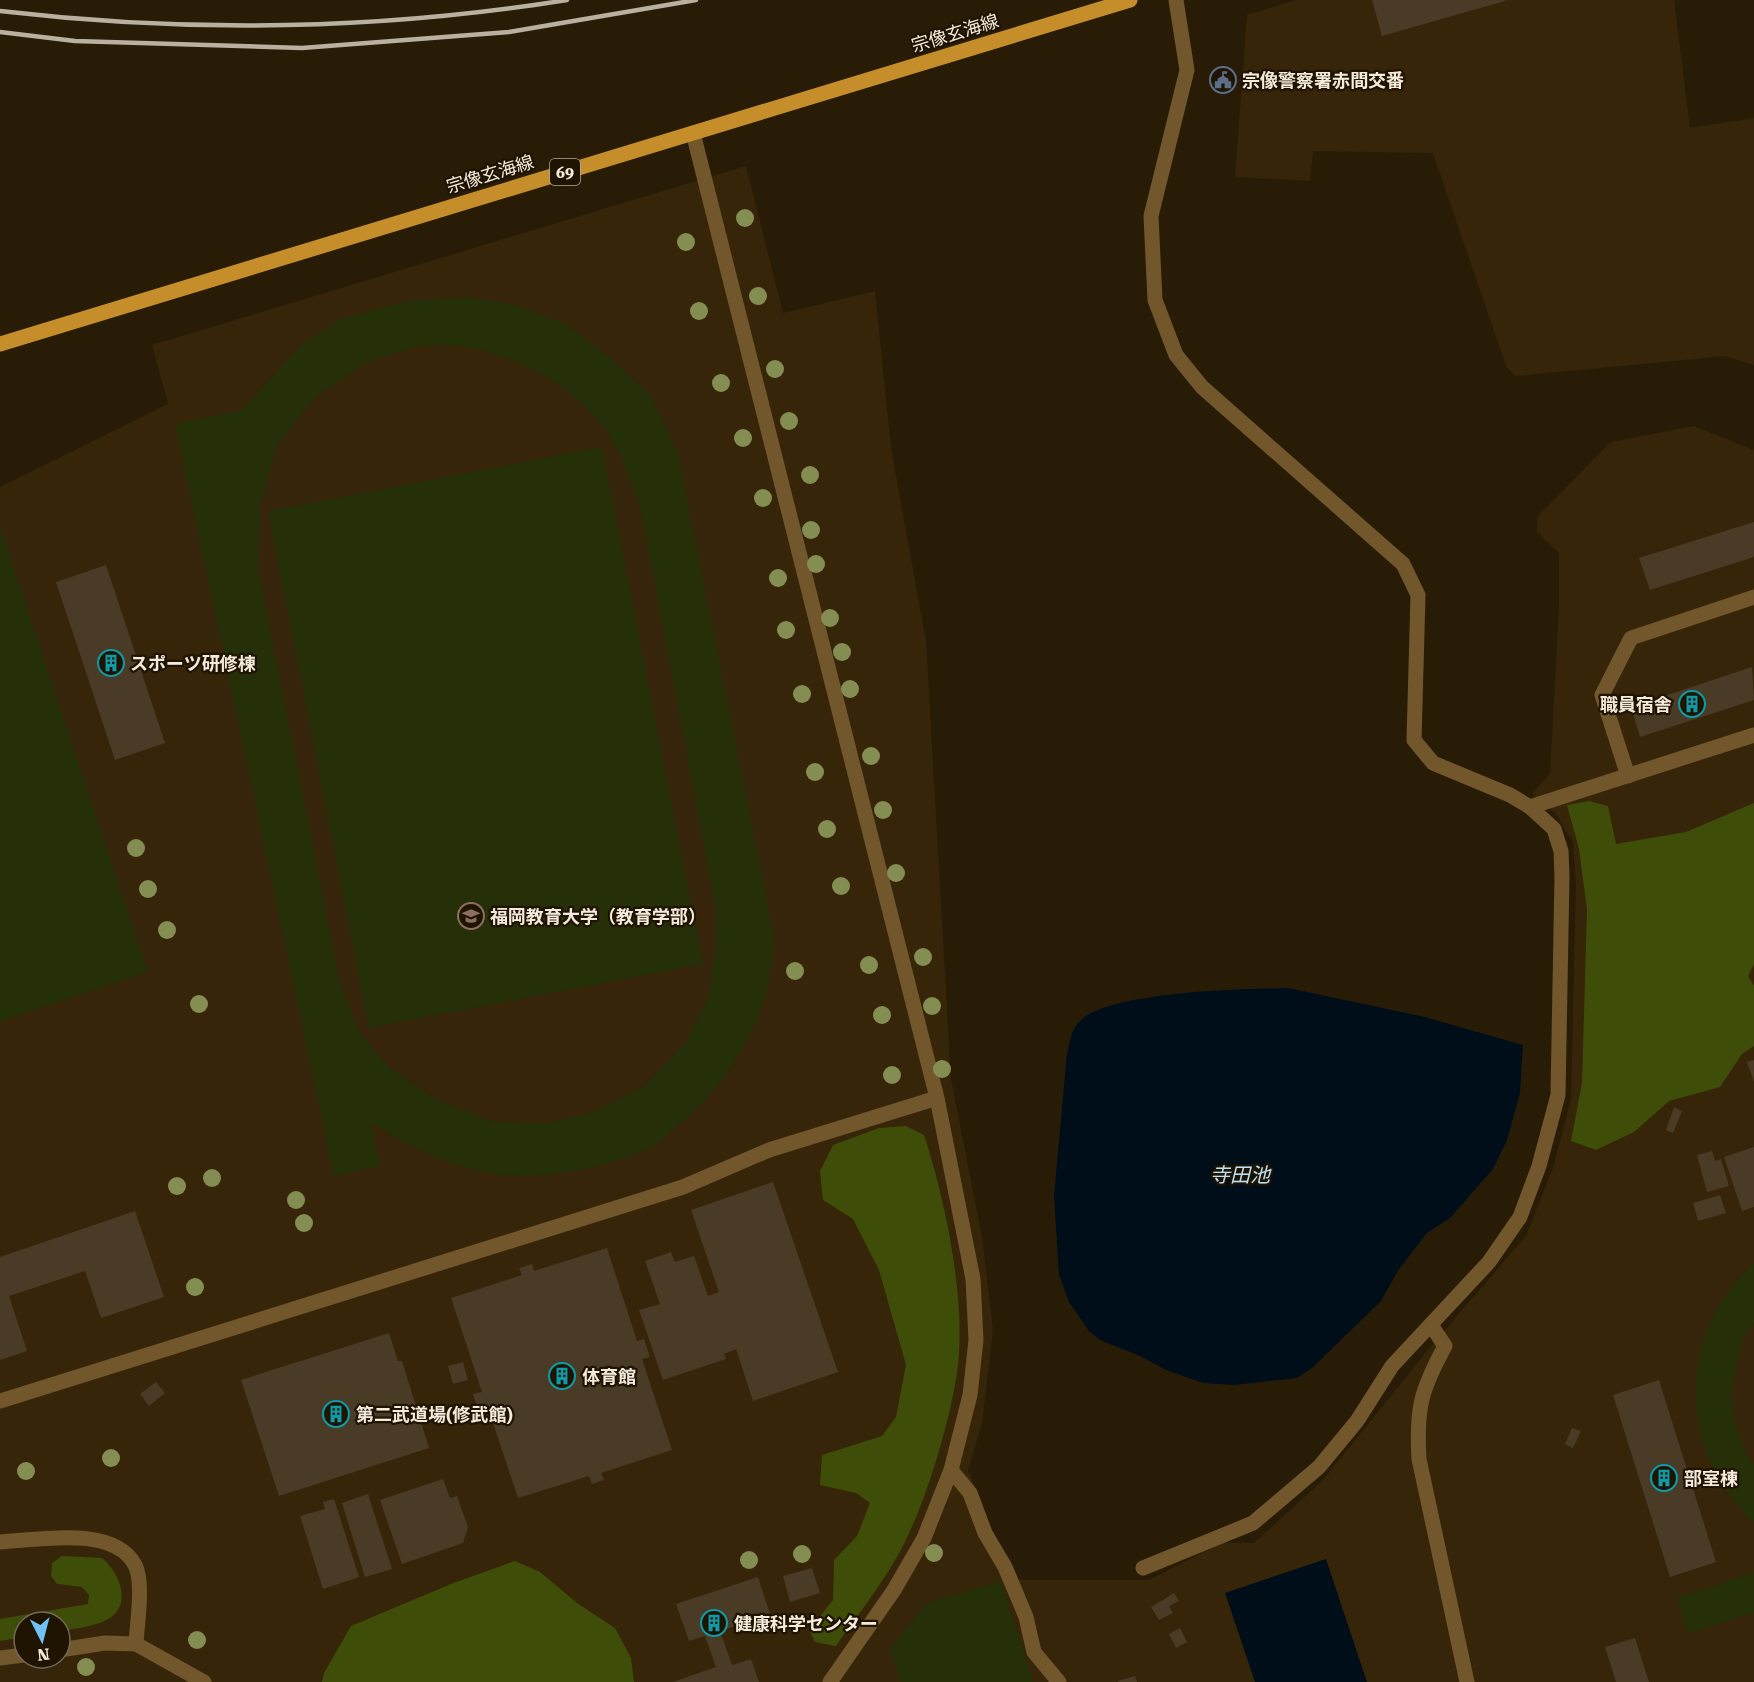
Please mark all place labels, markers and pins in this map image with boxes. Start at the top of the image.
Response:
public building icon: 宗像警察署赤間交番 [1208,65,1238,95]
place label: 宗像警察署赤間交番 [1242,70,1404,91]
building icon: スポーツ研修棟 [96,648,126,678]
place label: スポーツ研修棟 [130,653,256,674]
building icon: 職員宿舎 [1677,689,1707,719]
place label: 職員宿舎 [1600,694,1672,715]
school or university icon: 福岡教育大学（教育学部） [456,901,486,931]
place label: 福岡教育大学（教育学部） [490,906,706,927]
building icon: 体育館 [547,1361,577,1391]
place label: 体育館 [582,1366,636,1387]
building icon: 第二武道場(修武館) [321,1399,351,1429]
place label: 第二武道場(修武館) [356,1404,513,1425]
building icon: 部室棟 [1649,1463,1679,1493]
place label: 部室棟 [1684,1468,1738,1489]
building icon: 健康科学センター [699,1608,729,1638]
place label: 健康科学センター [734,1613,878,1634]

